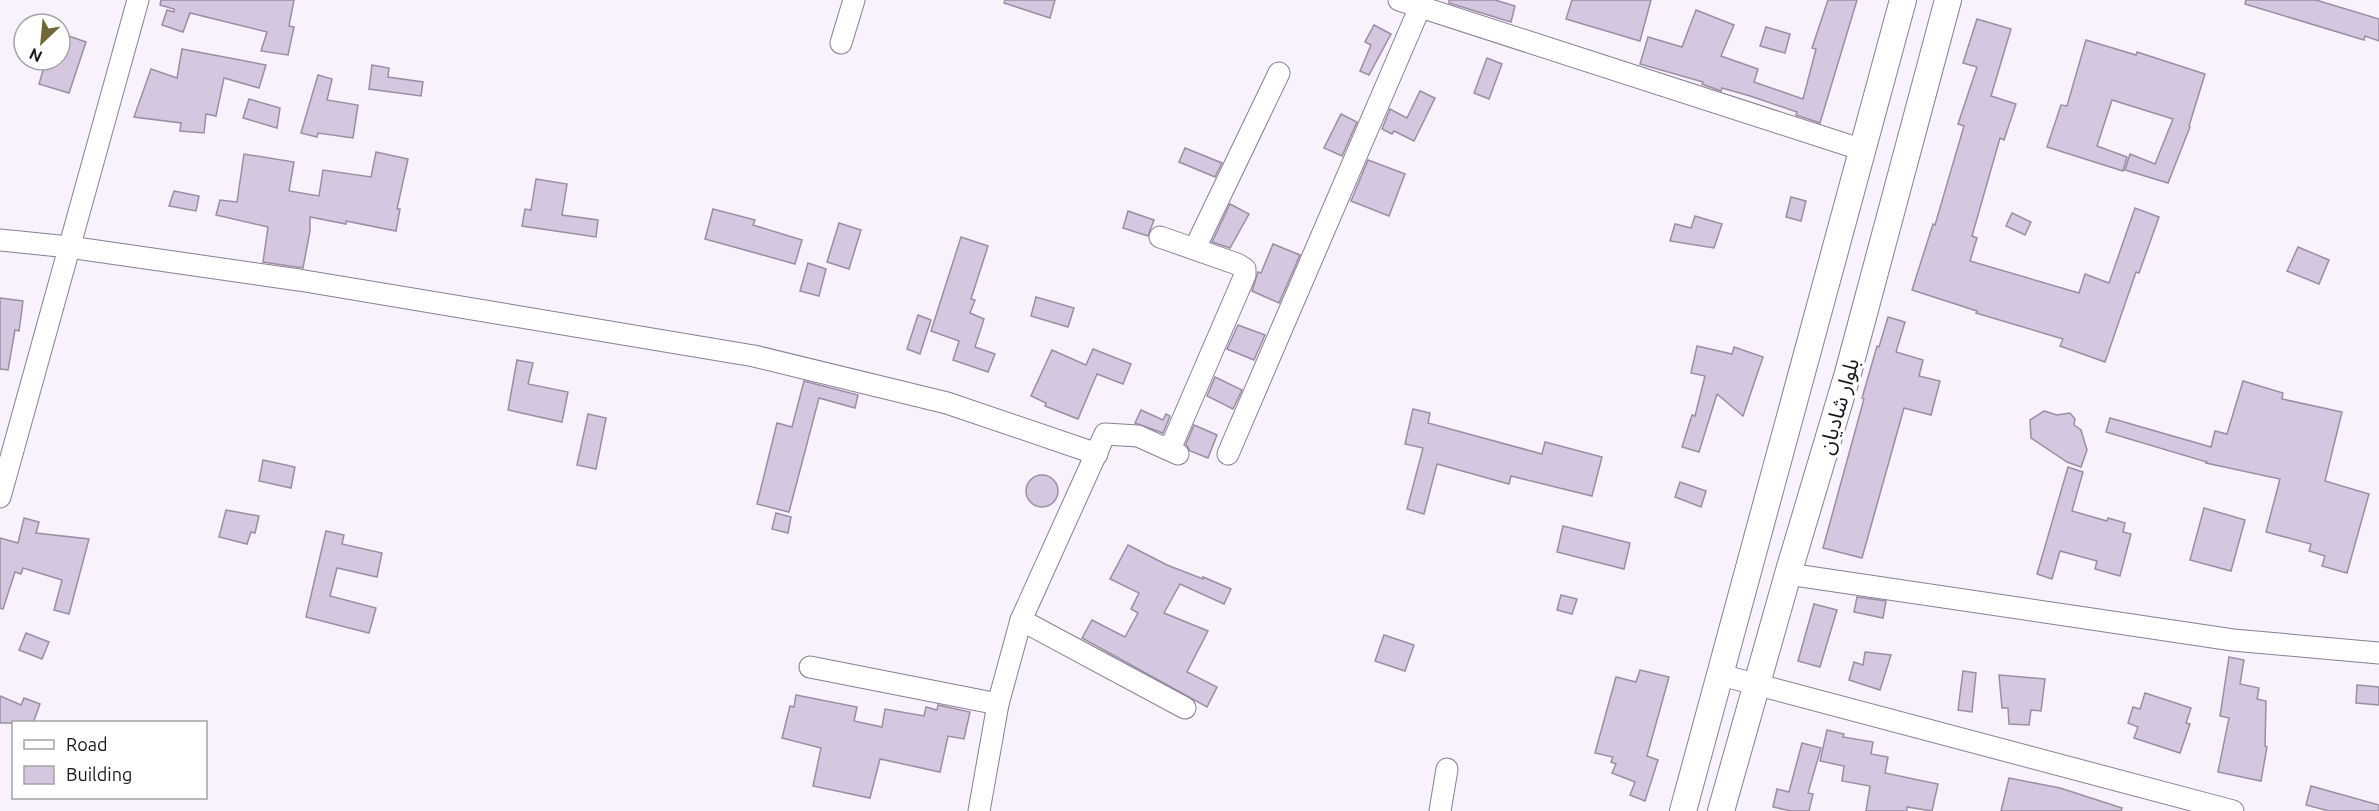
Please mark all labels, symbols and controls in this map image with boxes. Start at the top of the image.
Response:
north arrow [12,12,72,72]
text: N [26,45,45,66]
street label: بلوار شادیان [1813,355,1864,457]
legend [12,721,207,799]
text: Road [66,734,108,754]
text: Building [66,764,132,784]

